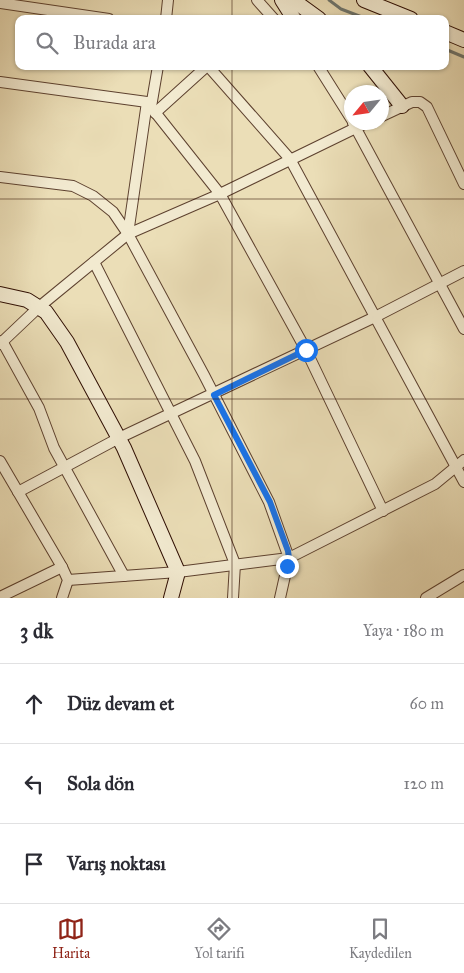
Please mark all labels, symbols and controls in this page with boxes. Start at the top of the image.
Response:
search box [15,15,449,70]
icon: search [33,29,61,57]
text: Burada ara [73,31,156,54]
north arrow [344,85,389,130]
route start [295,339,318,362]
route end [276,555,299,578]
text: 3 dk [20,618,53,644]
text: Yaya · 180 m [363,621,444,640]
icon: ahead [20,690,48,718]
text: Düz devam et [67,692,174,715]
text: 60 m [410,694,444,713]
icon: left [20,770,48,798]
text: Sola dön [67,772,134,795]
text: 120 m [404,774,444,793]
icon: arrive [20,850,48,878]
text: Varış noktası [67,852,166,875]
tab: Harita [52,915,90,962]
tab: Yol tarifi [194,915,245,962]
tab: Kaydedilen [349,915,412,962]

